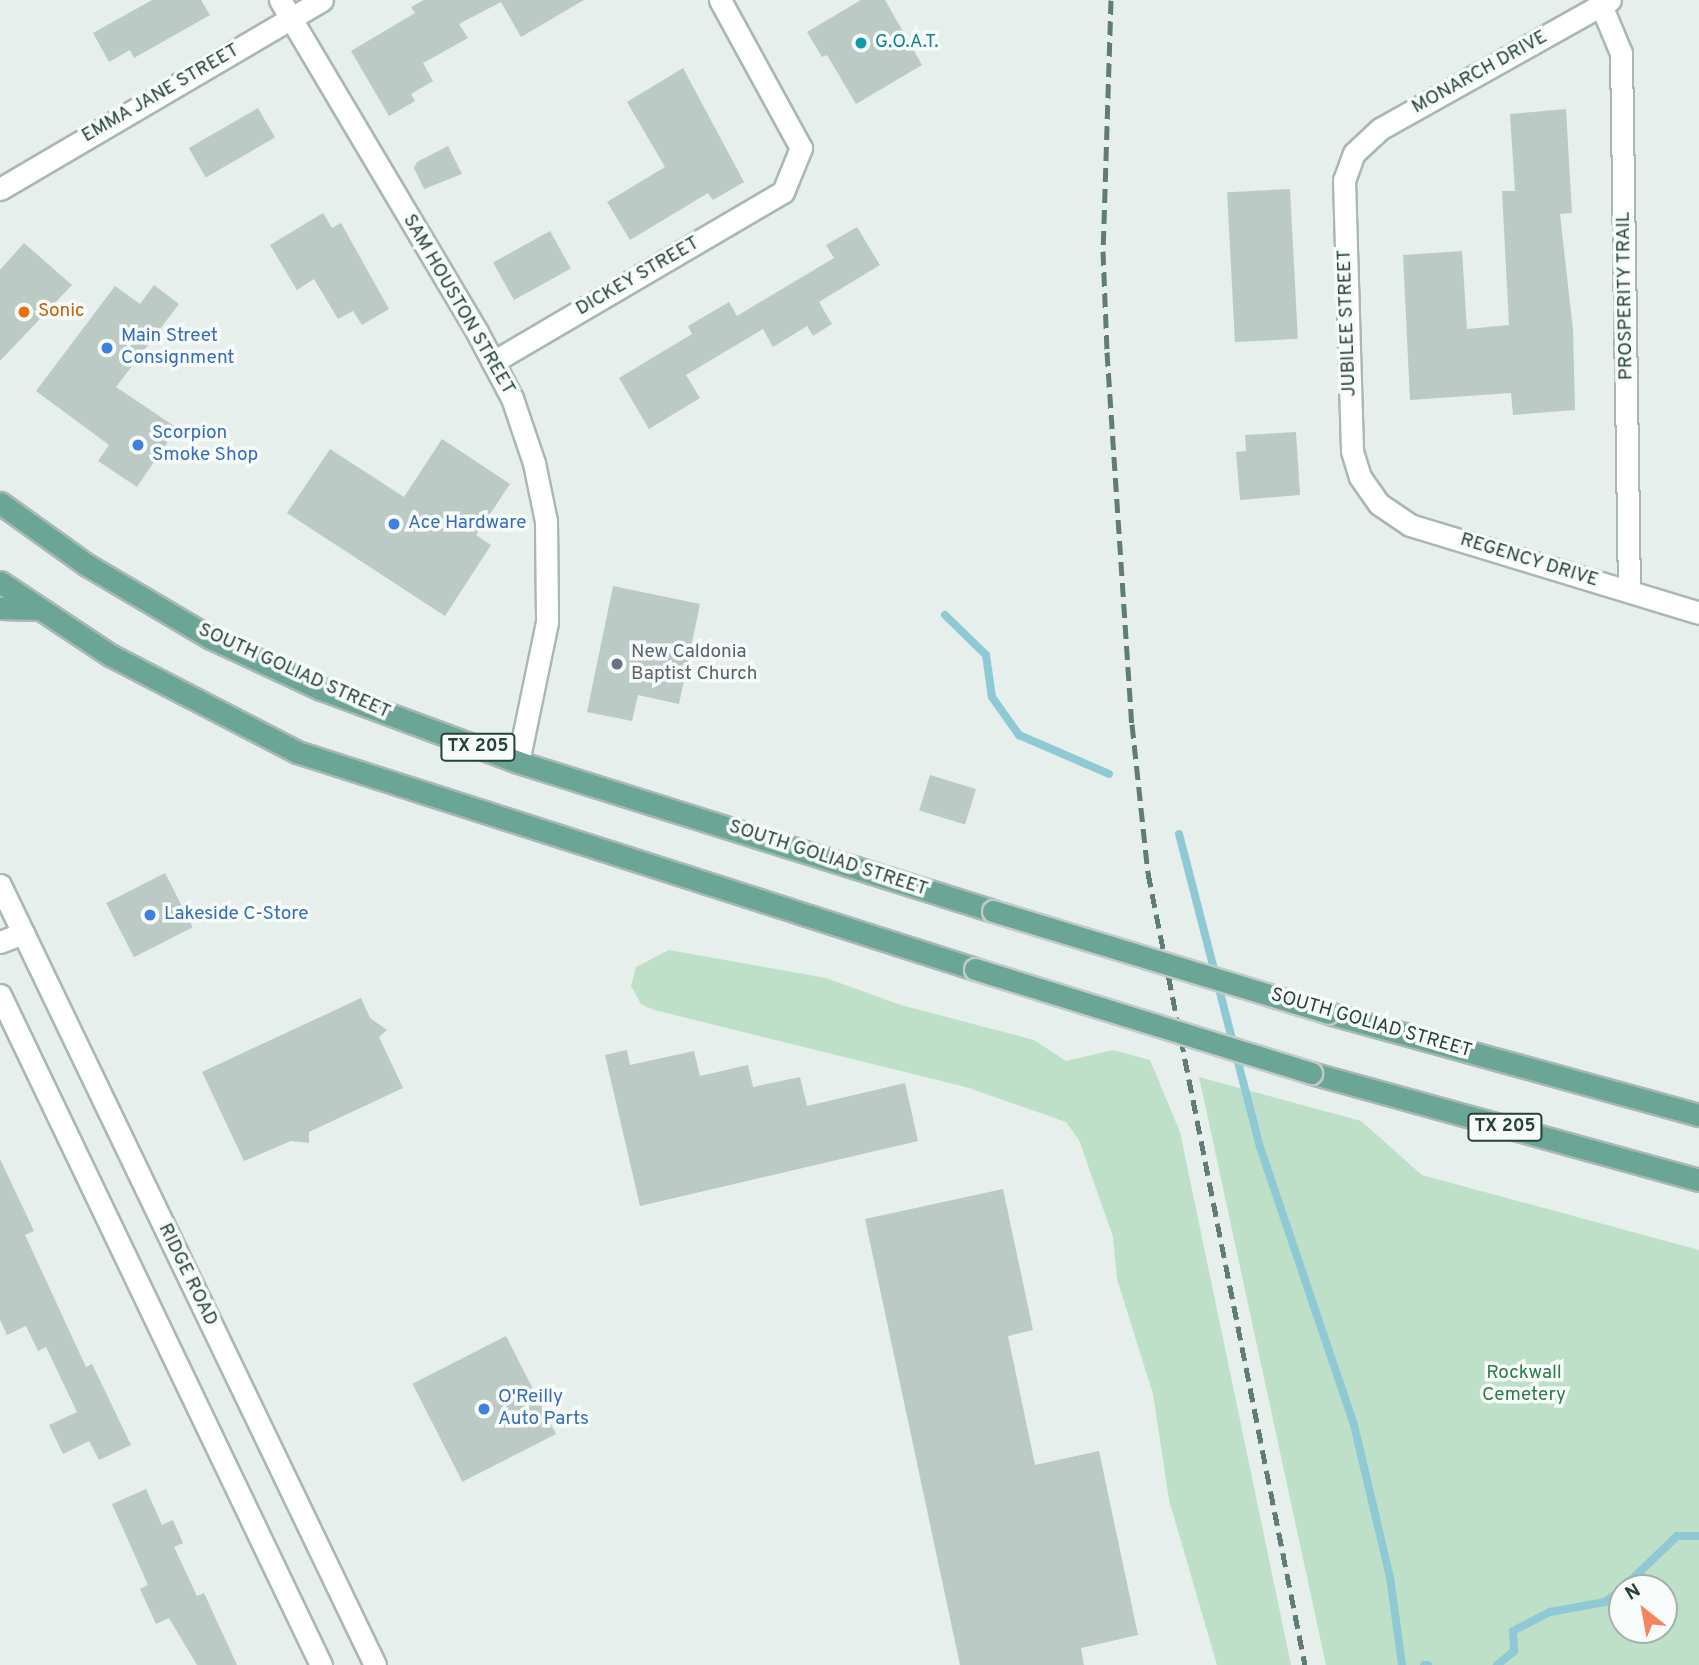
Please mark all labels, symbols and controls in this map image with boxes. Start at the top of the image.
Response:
street label: MONARCH DRIVE [1408,26,1552,120]
place label: G.O.A.T. [875,32,938,54]
marker: G.O.A.T. [853,35,869,51]
street label: EMMA JANE STREET [78,40,244,148]
street label: SAM HOUSTON STREET [397,211,519,399]
street label: PROSPERITY TRAIL [1613,211,1639,381]
street label: DICKEY STREET [572,232,704,322]
street label: JUBILEE STREET [1334,249,1362,397]
place label: Sonic [38,301,85,323]
marker: Sonic [16,304,32,320]
place label: Main Street Consignment [121,326,234,370]
marker: Main Street Consignment [99,340,115,356]
place label: Scorpion Smoke Shop [152,423,258,467]
marker: Scorpion Smoke Shop [130,437,146,453]
place label: Ace Hardware [408,513,526,535]
marker: Ace Hardware [386,516,402,532]
street label: REGENCY DRIVE [1457,529,1601,593]
street label: SOUTH GOLIAD STREET [194,619,394,725]
place label: New Caldonia Baptist Church [631,642,757,686]
marker: New Caldonia Baptist Church [609,656,625,672]
road number: TX 205 [440,732,516,762]
street label: SOUTH GOLIAD STREET [726,816,930,902]
place label: Lakeside C-Store [164,904,308,926]
marker: Lakeside C-Store [142,907,158,923]
street label: SOUTH GOLIAD STREET [1268,984,1474,1064]
road number: TX 205 [1466,1112,1544,1142]
street label: RIDGE ROAD [152,1220,222,1330]
park label: Rockwall Cemetery [1482,1363,1566,1407]
place label: O'Reilly Auto Parts [498,1387,589,1431]
marker: O'Reilly Auto Parts [476,1401,492,1417]
north arrow [1608,1574,1678,1644]
text: N [1621,1579,1645,1607]

